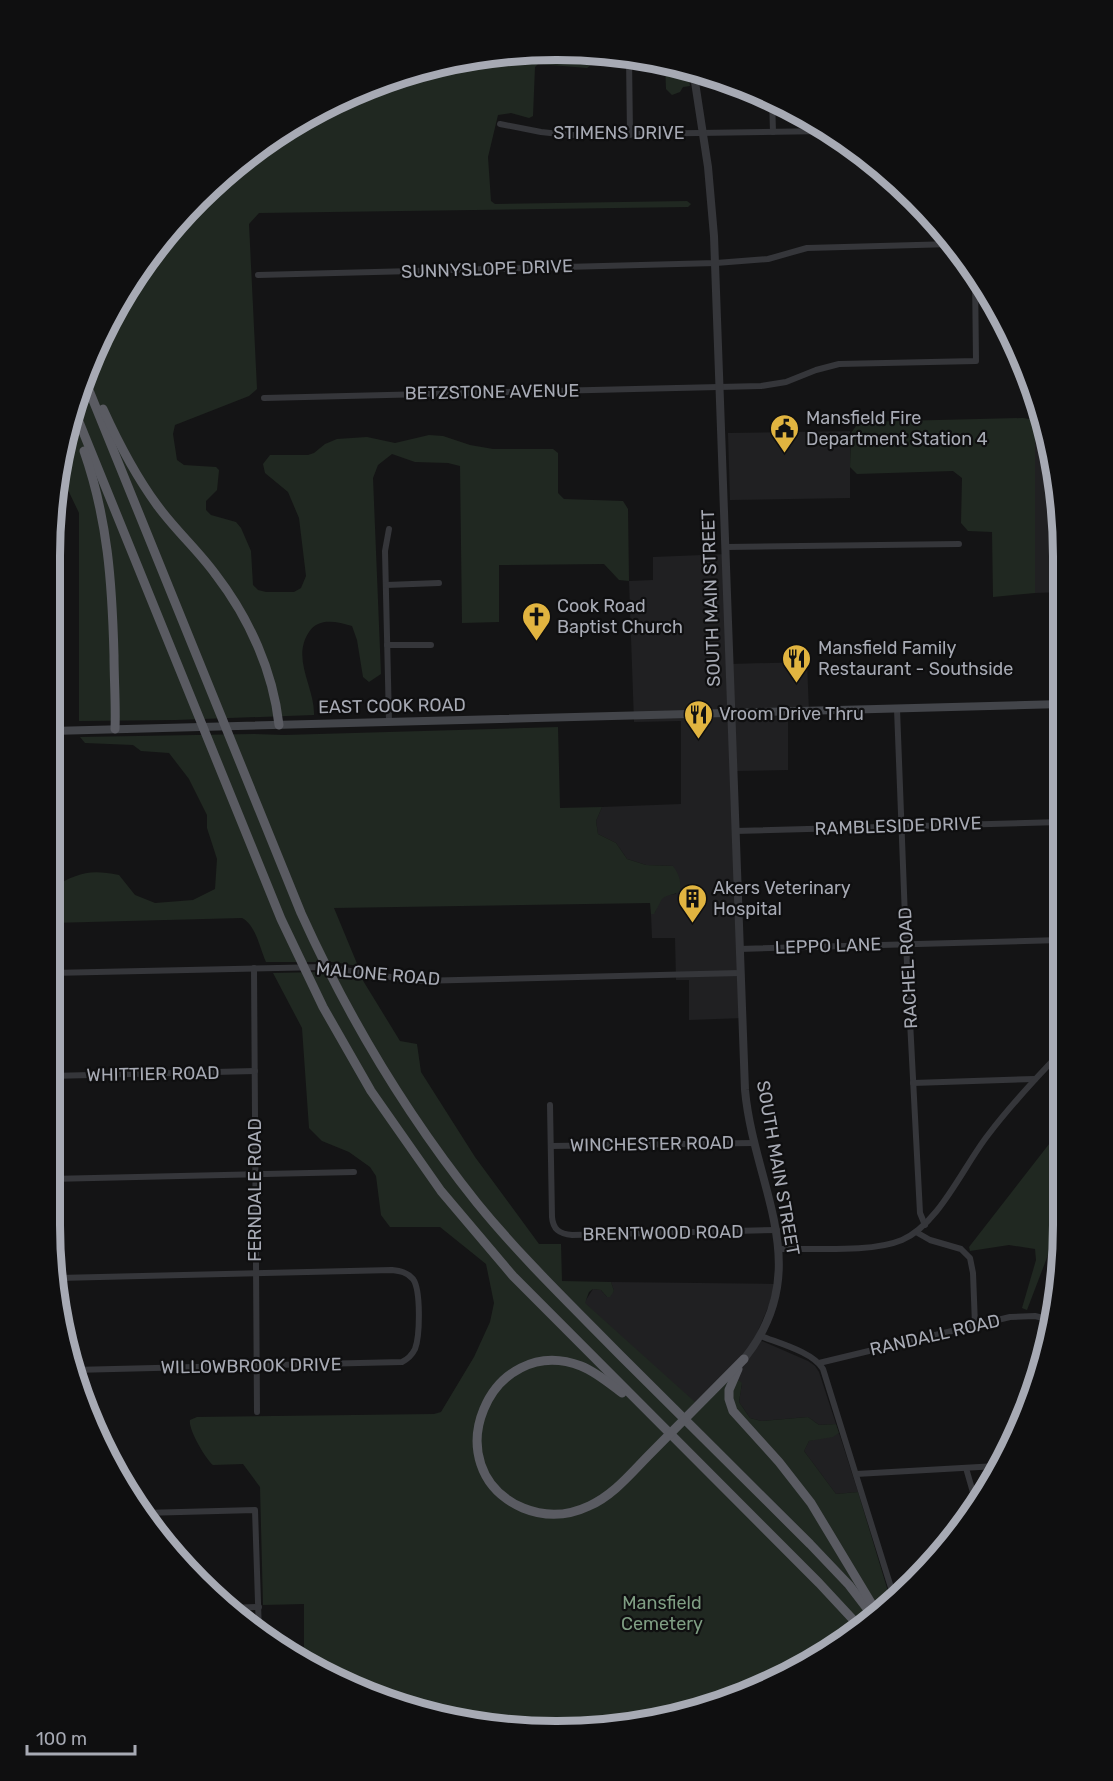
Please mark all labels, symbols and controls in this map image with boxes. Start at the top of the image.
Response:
street label: STIMENS DRIVE [553,122,685,144]
street label: SUNNYSLOPE DRIVE [401,255,573,283]
street label: BETZSTONE AVENUE [404,379,580,405]
place label: Mansfield Fire Department Station 4 [806,407,988,450]
public building icon: Mansfield Fire Department Station 4 [769,412,801,454]
street label: SOUTH MAIN STREET [697,509,725,687]
place label: Cook Road Baptist Church [557,595,683,638]
church icon: Cook Road Baptist Church [520,600,552,642]
place label: Mansfield Family Restaurant - Southside [818,637,1013,680]
restaurant icon: Mansfield Family Restaurant - Southside [781,642,813,684]
street label: EAST COOK ROAD [318,694,466,718]
restaurant icon: Vroom Drive Thru [682,698,714,740]
place label: Vroom Drive Thru [719,703,864,725]
street label: RAMBLESIDE DRIVE [814,812,982,840]
place label: Akers Veterinary Hospital [713,877,851,920]
building icon: Akers Veterinary Hospital [676,882,708,924]
street label: RACHEL ROAD [894,907,922,1029]
street label: LEPPO LANE [774,933,882,959]
street label: MALONE ROAD [315,958,441,990]
street label: WHITTIER ROAD [86,1062,220,1086]
street label: SOUTH MAIN STREET [752,1079,804,1257]
street label: FERNDALE ROAD [244,1118,266,1262]
street label: WINCHESTER ROAD [570,1132,734,1156]
street label: BRENTWOOD ROAD [582,1221,744,1245]
street label: RANDALL ROAD [868,1309,1002,1361]
street label: WILLOWBROOK DRIVE [160,1353,342,1379]
park label: Mansfield Cemetery [621,1592,703,1635]
scale bar [27,1718,135,1756]
text: 100 m [36,1728,87,1750]

